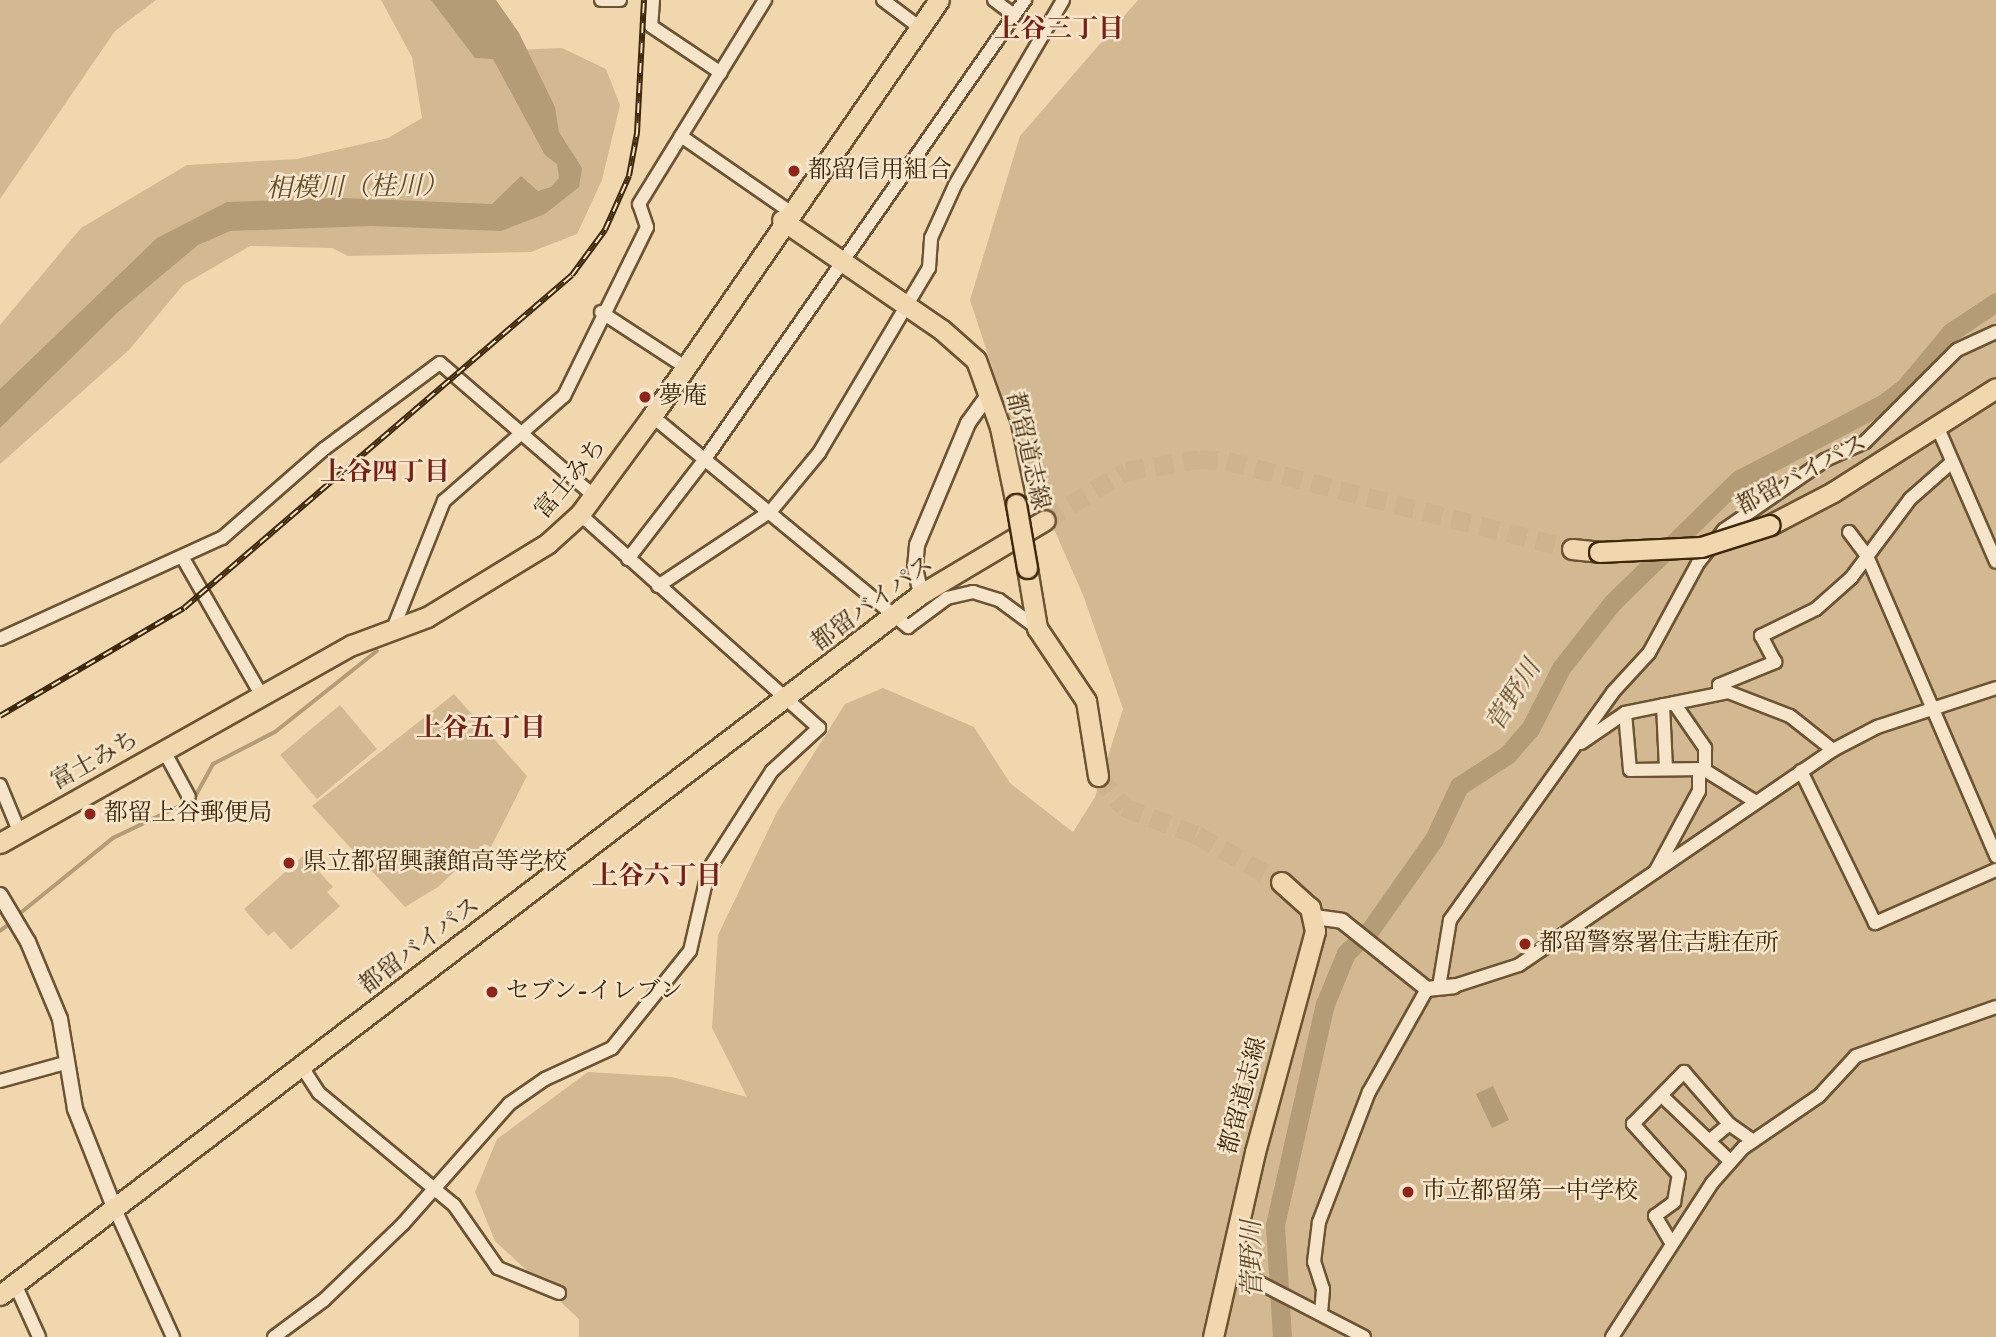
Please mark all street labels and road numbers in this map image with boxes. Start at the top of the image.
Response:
street label: 都留道志線 [999,389,1055,513]
street label: 都留バイパス [1732,428,1872,522]
street label: 富士みち [529,433,613,525]
street label: 都留バイパス [806,550,940,658]
street label: 富士みち [46,725,144,797]
street label: 都留バイパス [354,891,486,1001]
street label: 都留道志線 [1215,1034,1273,1158]

